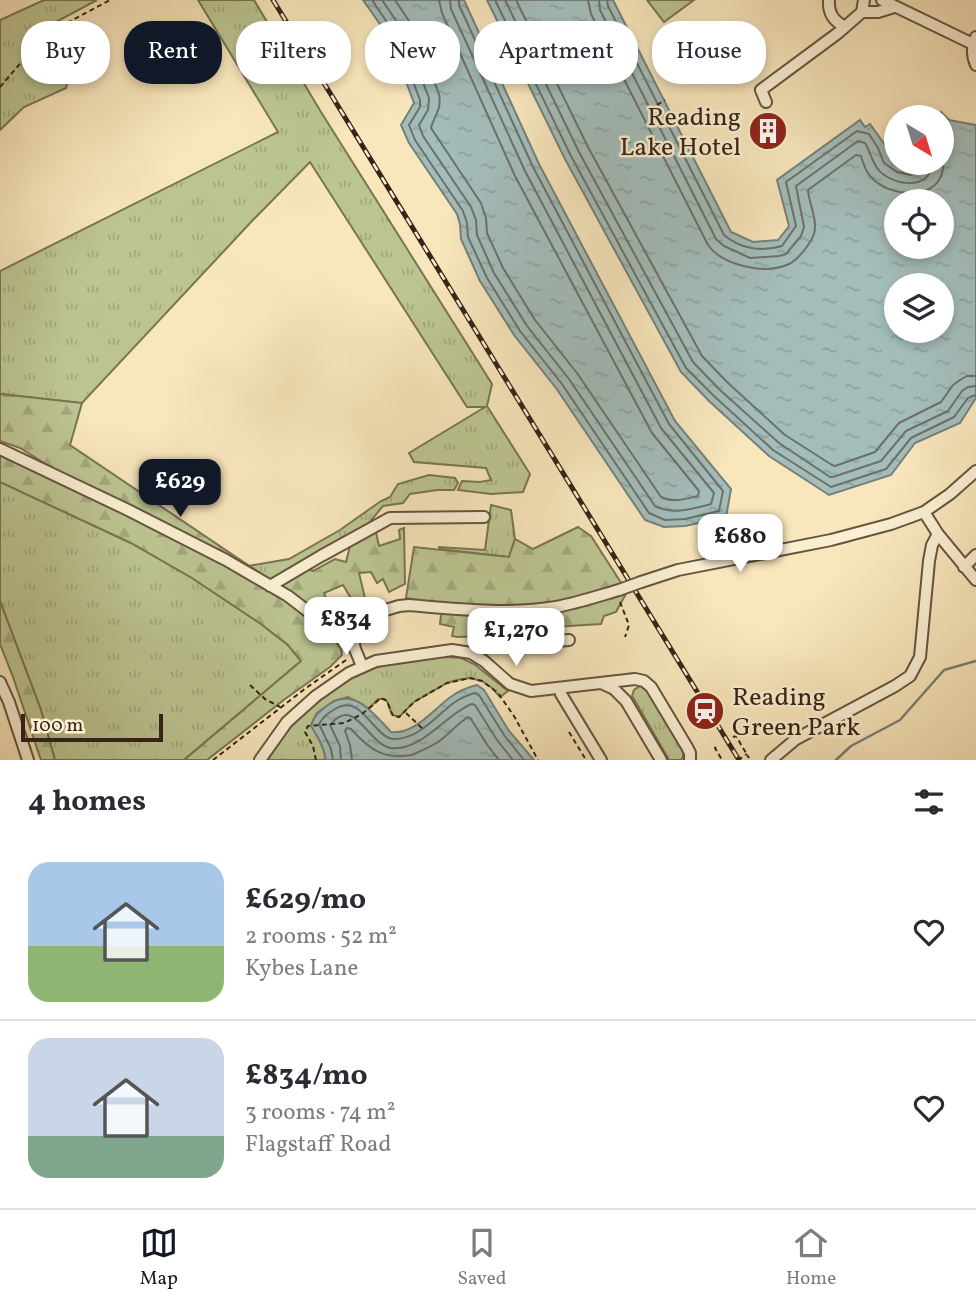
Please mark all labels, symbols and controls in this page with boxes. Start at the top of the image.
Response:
chip: Buy [21,21,110,84]
chip: Rent [124,21,222,84]
chip: Filters [236,21,351,84]
chip: New [365,21,460,84]
chip: Apartment [474,21,638,84]
chip: House [652,21,766,84]
place label: Reading Lake Hotel [620,100,741,166]
north arrow [884,105,954,175]
map controls [884,105,954,343]
building icon: Reading Lake Hotel [747,110,789,152]
button: locate [884,189,954,259]
button: layers [884,273,954,343]
pin: £629 [139,460,221,519]
text: £629 [155,466,205,498]
pin: £680 [699,514,781,574]
text: £680 [714,521,766,553]
pin: £834 [305,598,387,657]
text: £834 [320,604,372,636]
pin: £1,270 [459,608,573,668]
text: £1,270 [483,615,549,647]
place label: Reading Green Park [732,680,860,746]
station icon: Reading Green Park [684,690,726,732]
scale bar [21,711,163,743]
text: 100 m [32,713,83,739]
text: 4 homes [28,781,146,823]
icon: filters [910,783,948,821]
text: £629/mo [245,879,366,921]
icon: home [84,890,168,974]
icon: heart [910,913,948,951]
text: 2 rooms · 52 m² [245,921,397,953]
text: Kybes Lane [245,953,358,985]
text: £834/mo [245,1055,368,1097]
icon: home [84,1066,168,1150]
icon: heart [910,1089,948,1127]
text: 3 rooms · 74 m² [245,1097,395,1129]
text: Flagstaff Road [245,1129,392,1161]
tab: Map [140,1224,178,1292]
tab: Saved [457,1224,506,1292]
tab: Home [786,1224,836,1292]

